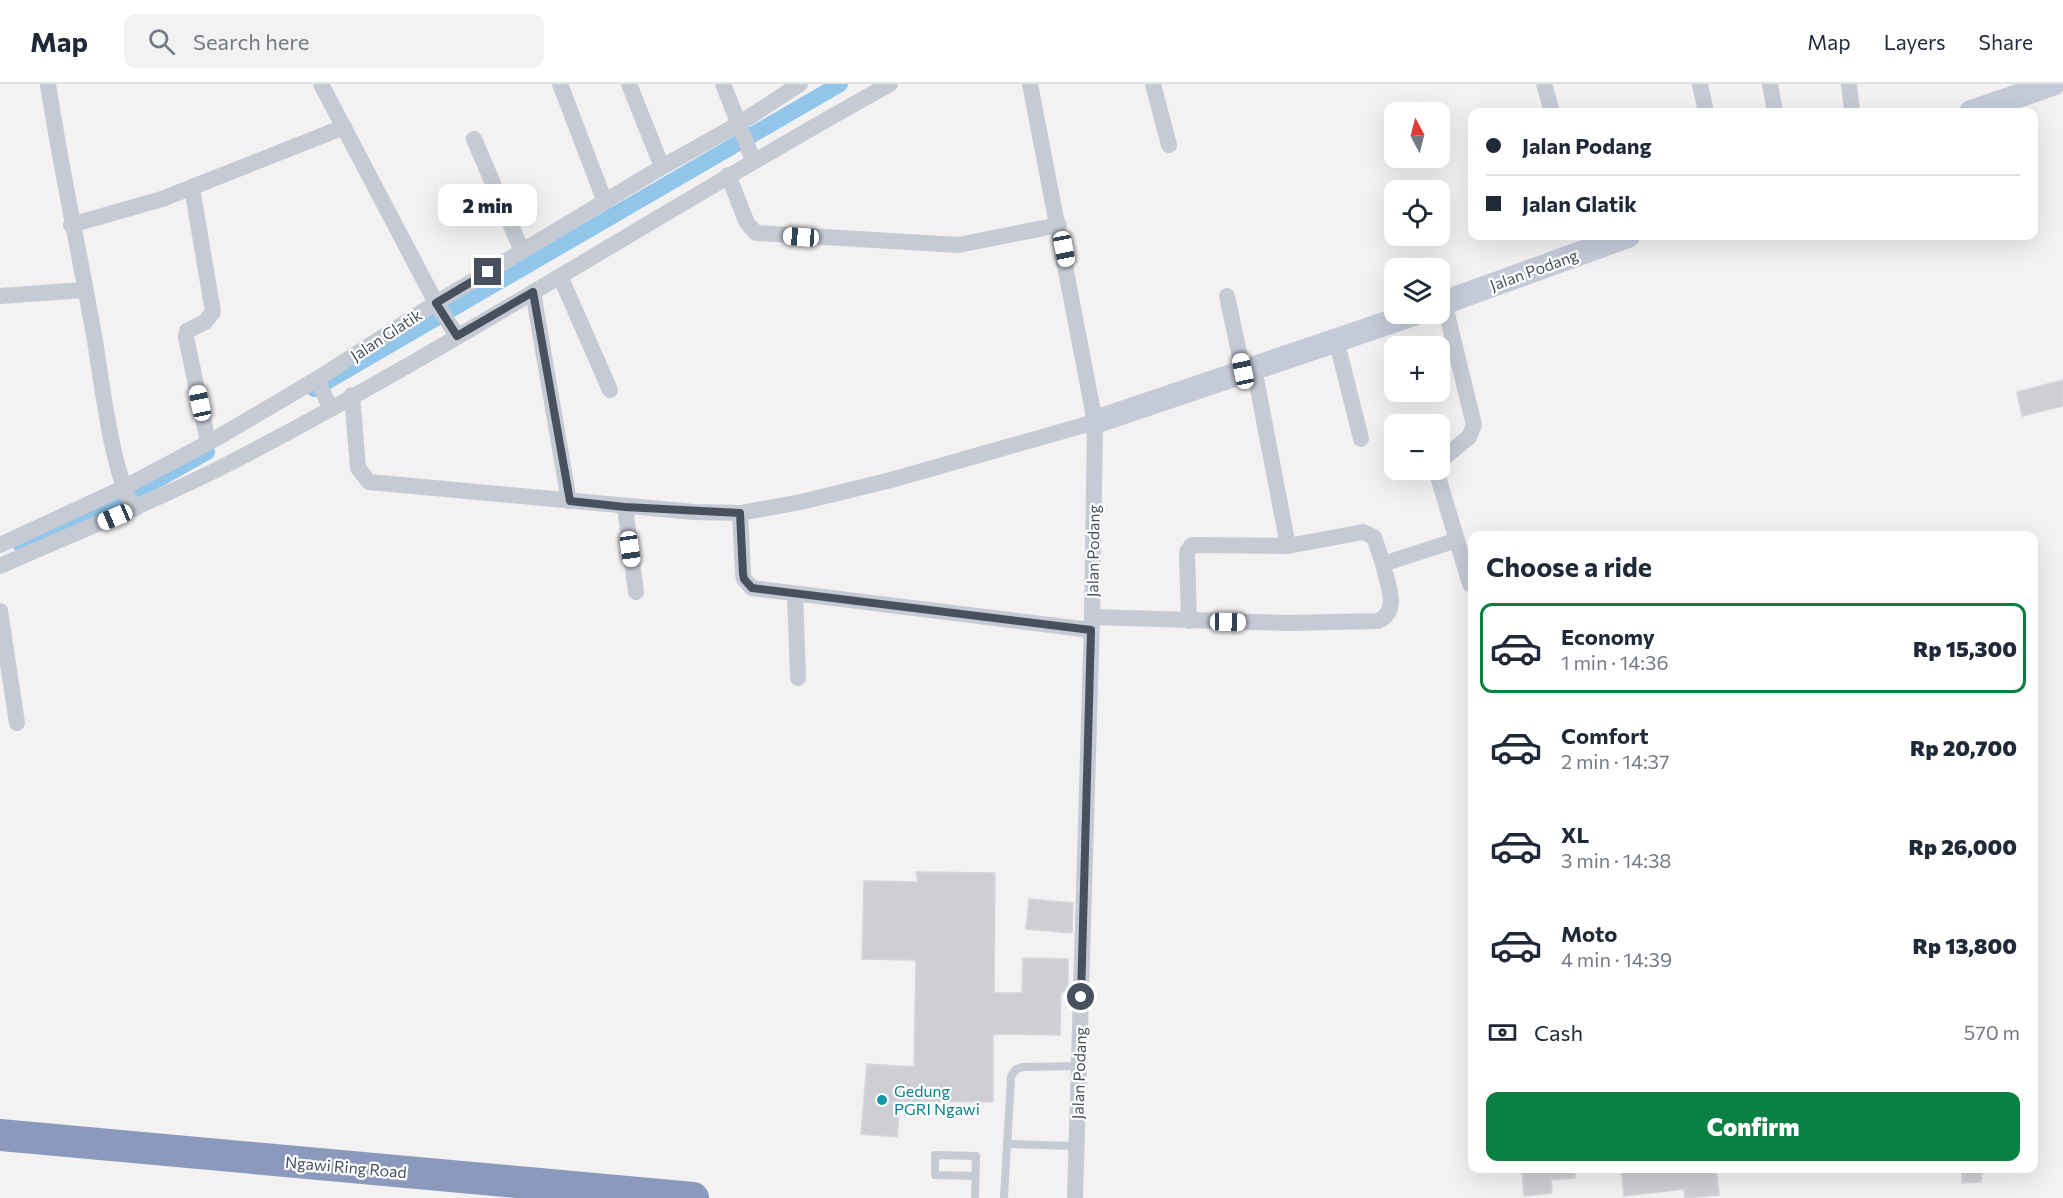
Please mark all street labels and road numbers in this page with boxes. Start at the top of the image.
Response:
street label: Jalan Podang [1487,245,1581,294]
street label: Jalan Glatik [347,304,425,365]
street label: Jalan Podang [1082,504,1103,597]
street label: Jalan Podang [1067,1026,1090,1120]
street label: Ngawi Ring Road [285,1152,408,1181]

